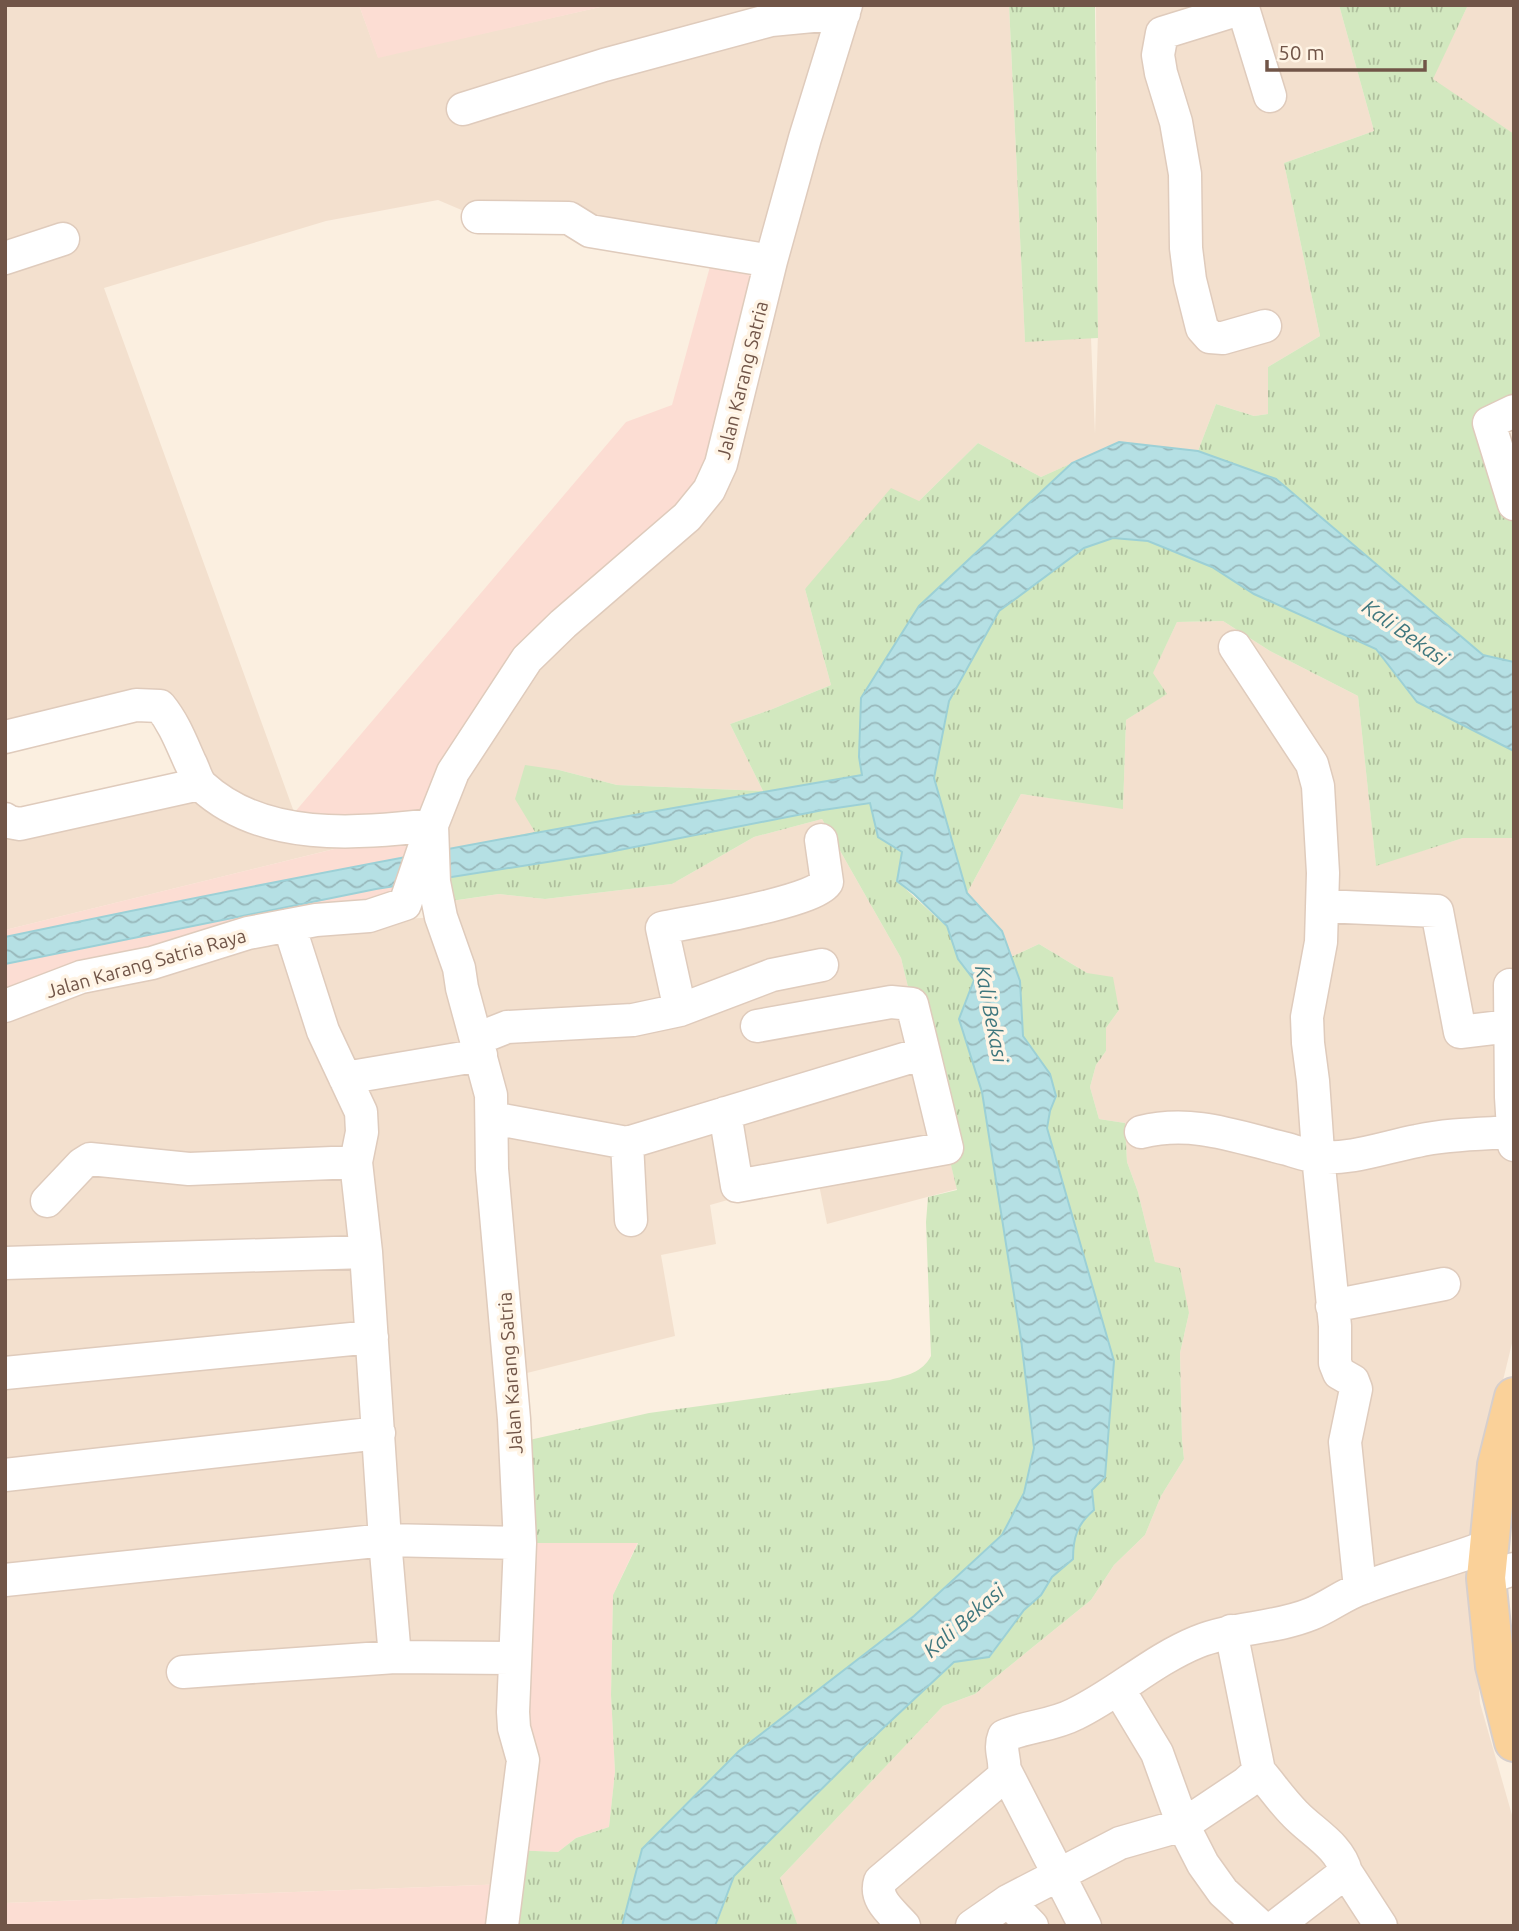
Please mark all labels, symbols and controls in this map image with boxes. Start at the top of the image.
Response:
scale bar [1267,28,1424,72]
text: 50 m [1278,40,1325,64]
street label: Jalan Karang Satria [712,299,772,461]
water label: Kali Bekasi [1358,594,1454,671]
street label: Jalan Karang Satria Raya [43,924,249,1002]
water label: Kali Bekasi [971,963,1013,1065]
street label: Jalan Karang Satria [493,1291,527,1455]
water label: Kali Bekasi [918,1578,1009,1662]

